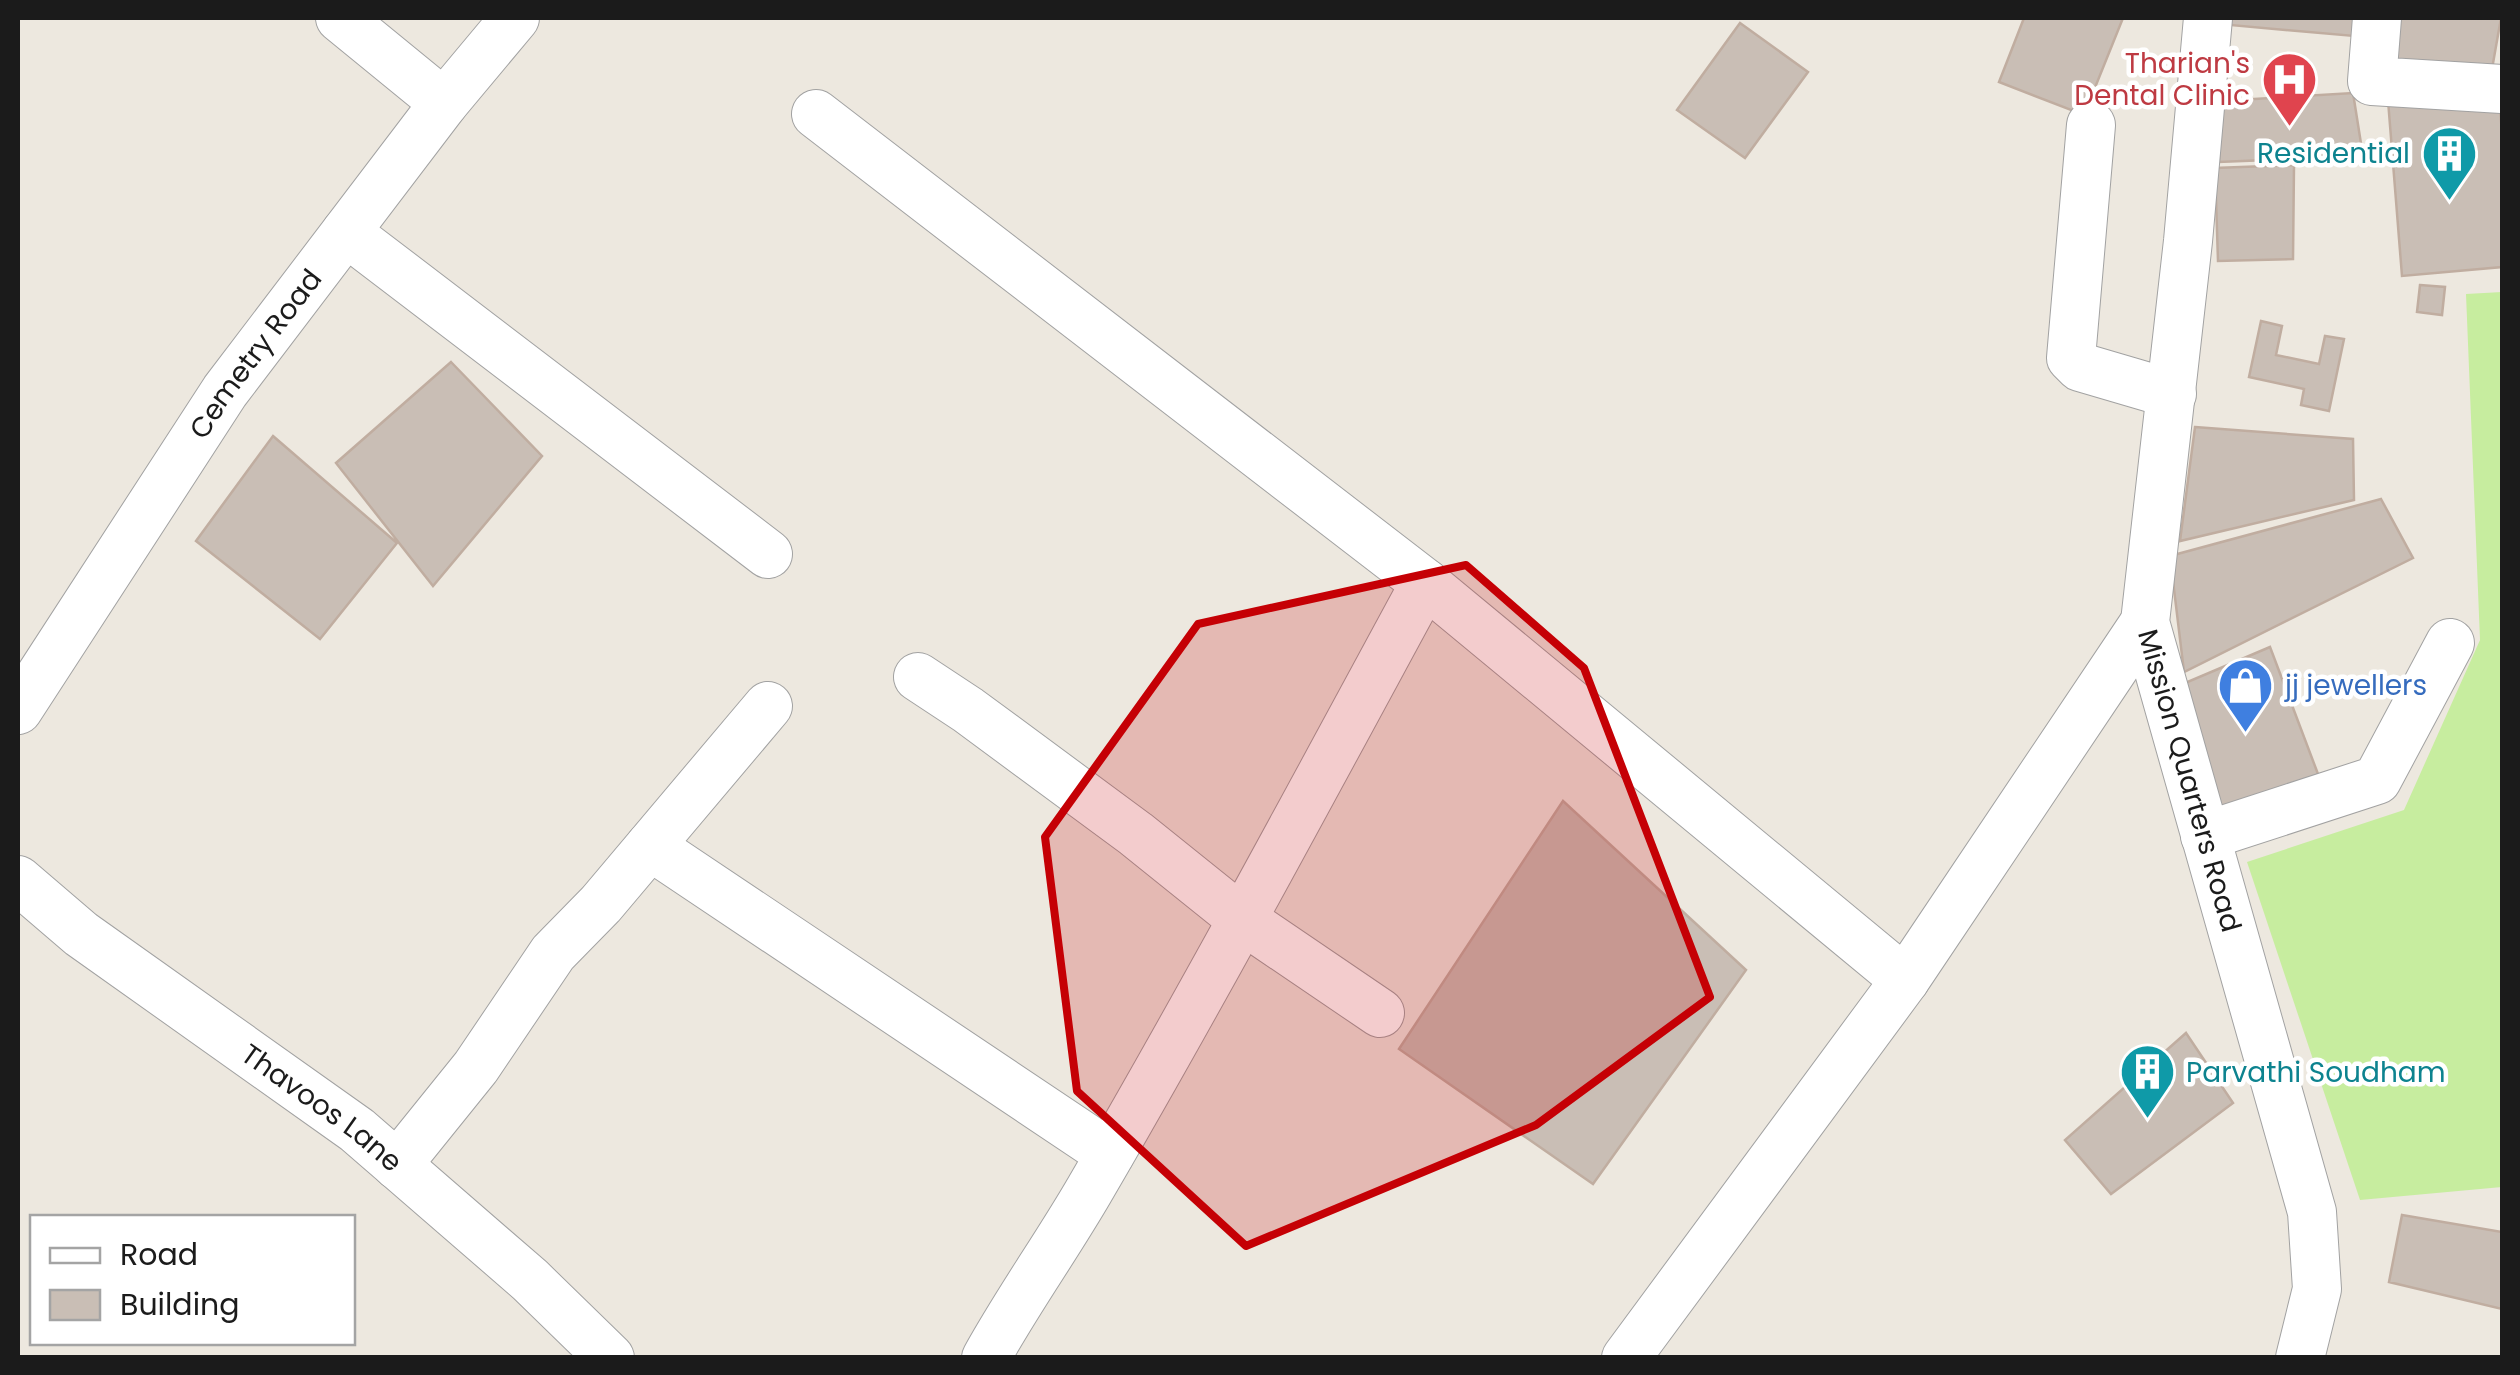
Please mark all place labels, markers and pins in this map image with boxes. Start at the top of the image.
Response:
place label: Tharian's Dental Clinic [2074,44,2250,115]
hospital icon: Tharian's Dental Clinic [2259,49,2319,128]
building icon: Residential [2419,123,2479,202]
place label: Residential [2257,134,2410,173]
shop icon: jj jewellers [2216,655,2276,734]
place label: jj jewellers [2284,666,2427,705]
building icon: Parvathi Soudham [2117,1042,2177,1121]
place label: Parvathi Soudham [2186,1053,2446,1092]

